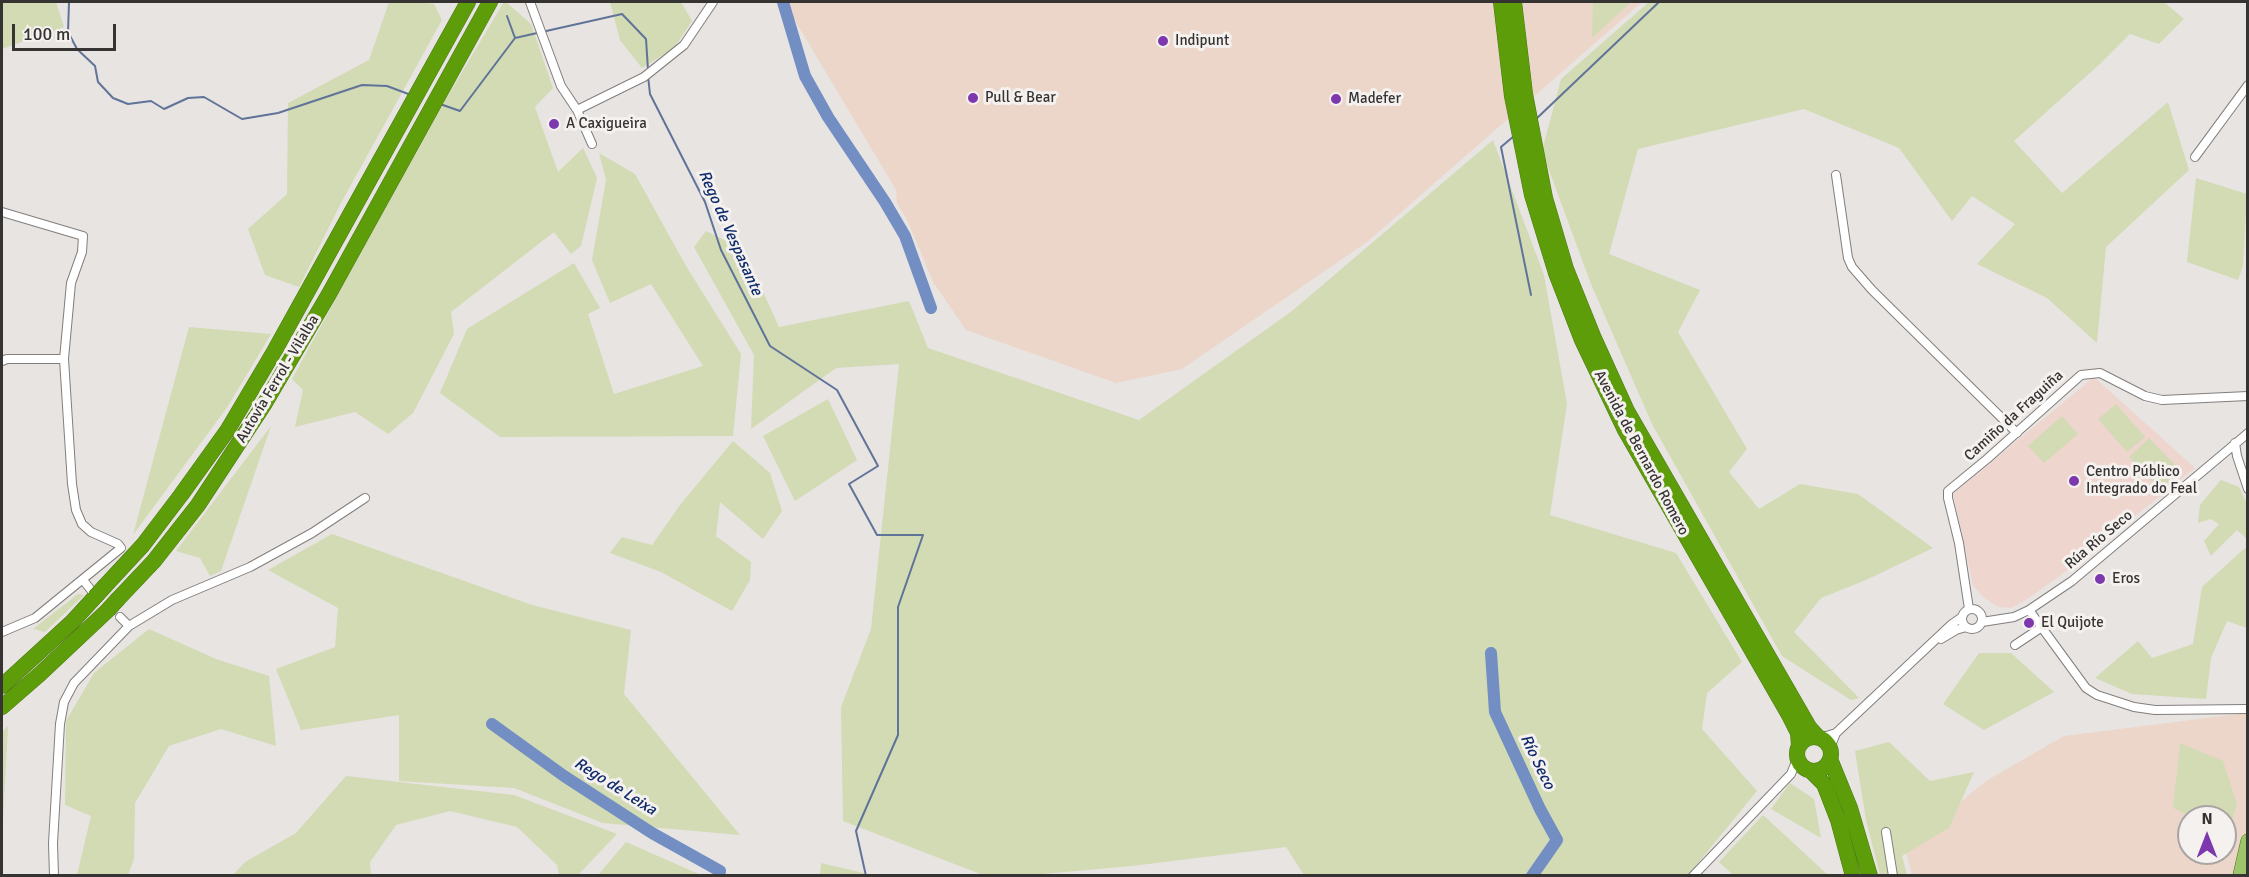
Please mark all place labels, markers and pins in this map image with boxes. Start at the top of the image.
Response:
place label: Indipunt [1175,32,1229,50]
marker: Indipunt [1156,34,1170,48]
place label: Pull & Bear [985,89,1056,107]
place label: Madefer [1348,90,1401,108]
marker: Pull & Bear [966,91,980,105]
marker: Madefer [1329,92,1343,106]
place label: A Caxigueira [566,115,647,133]
marker: A Caxigueira [547,117,561,131]
place label: Centro Público Integrado do Feal [2086,463,2197,498]
marker: Centro Público Integrado do Feal [2067,474,2081,488]
place label: Eros [2112,570,2140,588]
marker: Eros [2093,572,2107,586]
place label: El Quijote [2041,614,2104,632]
marker: El Quijote [2022,616,2036,630]

